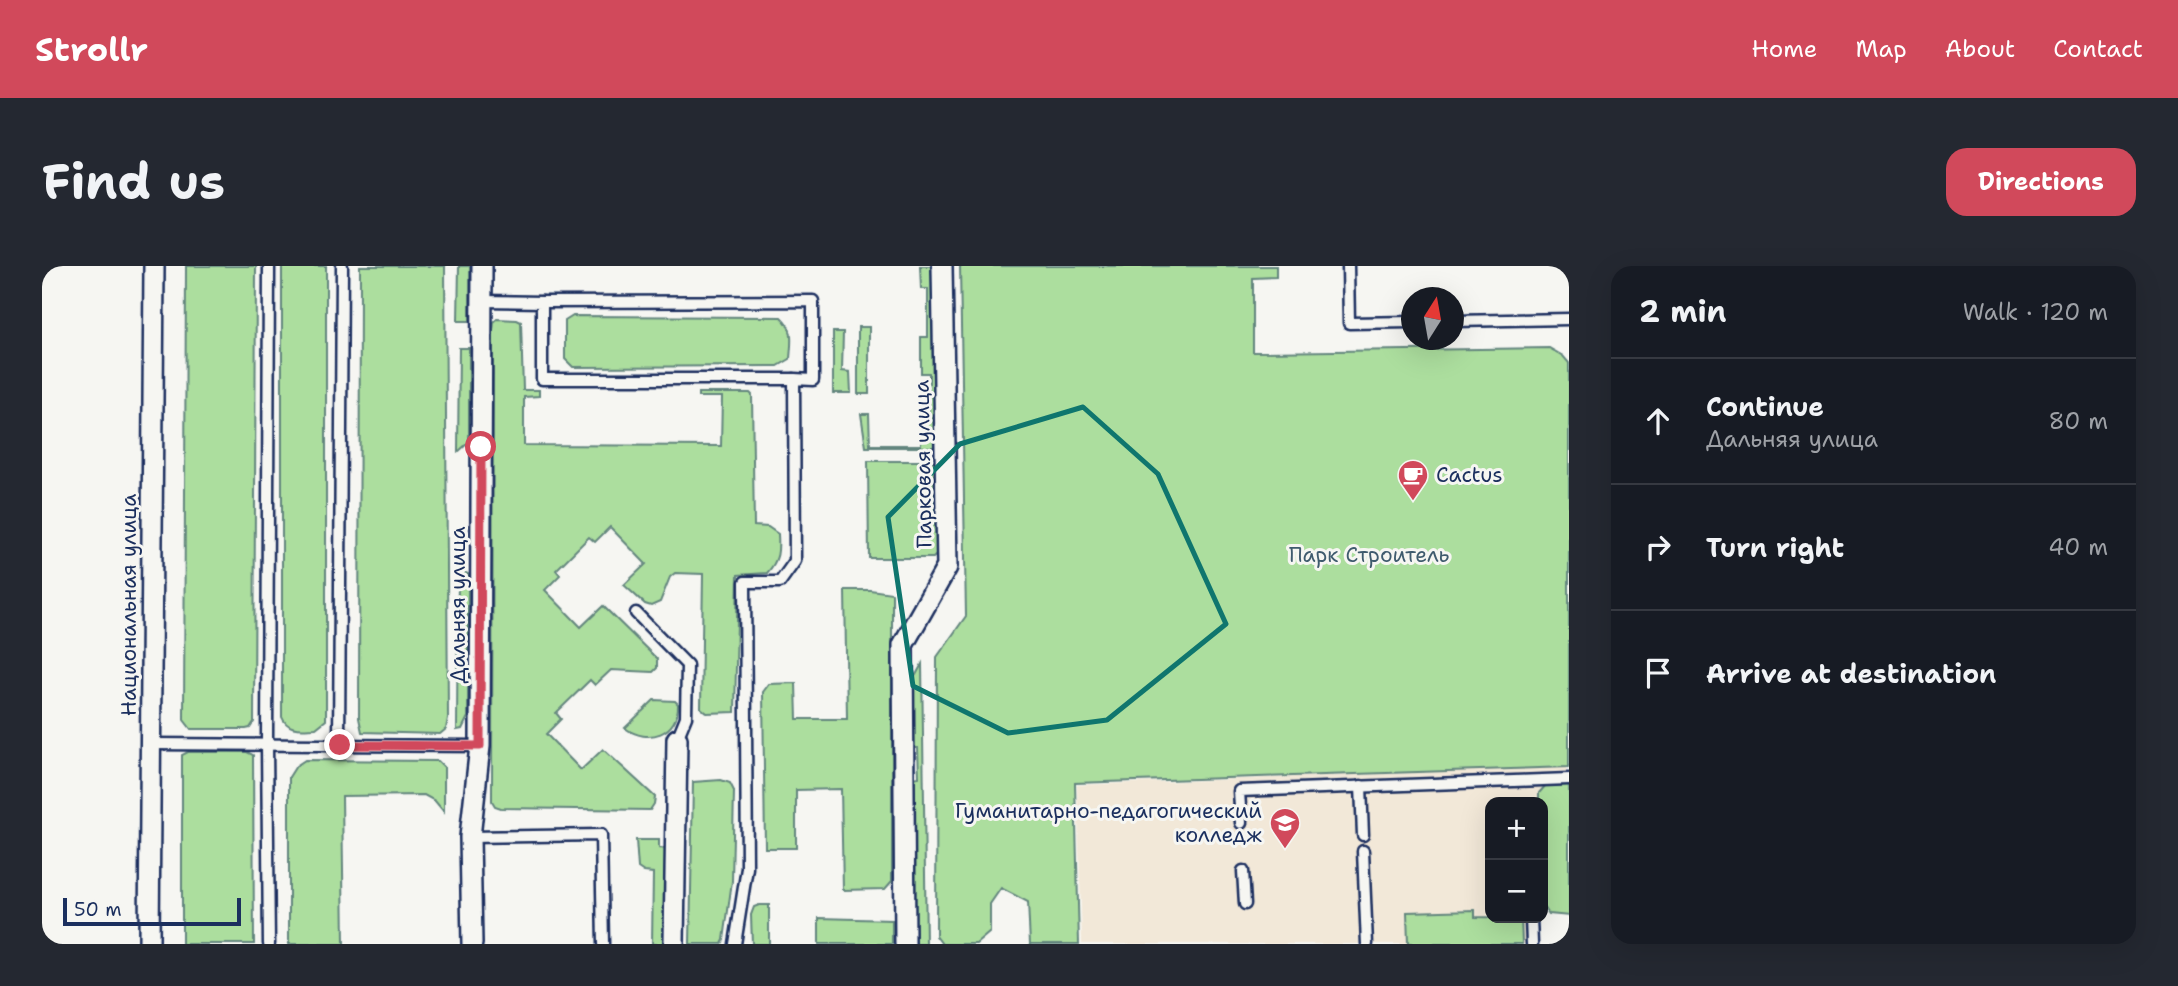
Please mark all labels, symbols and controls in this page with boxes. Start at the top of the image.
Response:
text: Strollr [35,27,148,72]
text: Home [1751,33,1817,65]
text: Map [1855,33,1907,65]
text: About [1945,33,2015,65]
text: Contact [2053,33,2143,65]
button: Directions [1946,148,2136,216]
text: Find us [42,149,225,215]
north arrow [1401,287,1464,350]
text: 2 min [1639,291,1726,332]
text: Walk · 120 m [1963,297,2108,327]
street label: Парковая улица [908,380,938,548]
text: Continue [1706,389,1824,424]
icon: ahead [1639,402,1677,440]
text: 80 m [2049,406,2108,436]
text: Дальняя улица [1706,424,1878,454]
route start [465,431,496,462]
cafe icon: Cactus [1396,458,1430,502]
place label: Cactus [1436,461,1503,489]
street label: Национальная улица [115,494,143,716]
street label: Дальняя улица [444,526,472,684]
icon: right [1639,528,1677,566]
text: Turn right [1706,530,1844,565]
text: 40 m [2048,532,2108,562]
park label: Парк Строитель [1289,541,1449,569]
icon: arrive [1639,654,1677,692]
text: Arrive at destination [1706,656,1996,691]
route end [324,729,355,760]
place label: Гуманитарно-педагогический колледж [955,797,1262,849]
map controls [1485,797,1548,923]
button: + [1485,797,1548,860]
school or university icon: Гуманитарно-педагогический колледж [1268,806,1302,850]
button: − [1485,860,1548,923]
scale bar [63,895,242,927]
text: 50 m [74,897,122,922]

